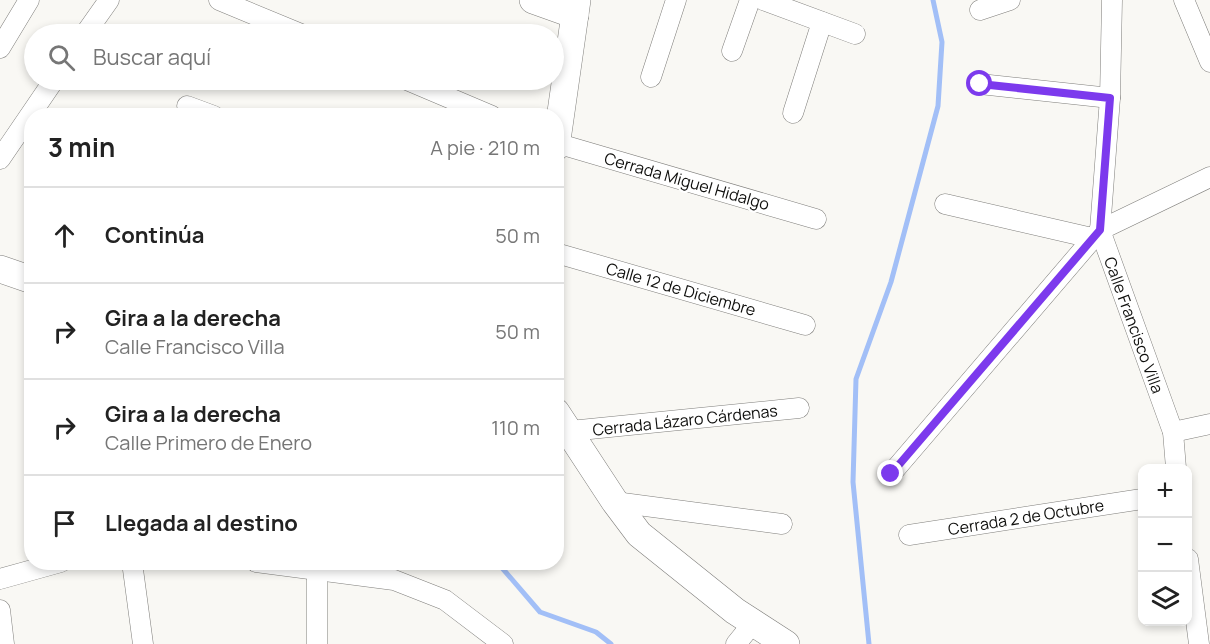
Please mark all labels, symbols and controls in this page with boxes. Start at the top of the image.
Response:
search box [24,24,564,90]
icon: search [45,41,78,74]
text: Buscar aquí [93,42,211,72]
route start [966,70,992,96]
text: 3 min [48,129,115,165]
text: A pie · 210 m [430,134,540,161]
street label: Cerrada Miguel Hidalgo [602,147,772,215]
icon: ahead [48,219,81,252]
text: Continúa [105,220,205,250]
text: 50 m [495,222,540,249]
street label: Calle Francisco Villa [1099,254,1169,396]
street label: Calle 12 de Diciembre [604,257,758,321]
text: Gira a la derecha [105,303,281,333]
icon: right [48,315,81,348]
text: 50 m [495,318,540,345]
text: Calle Francisco Villa [105,333,285,360]
text: Gira a la derecha [105,399,281,429]
street label: Cerrada Lázaro Cárdenas [591,399,779,441]
icon: right [48,411,81,444]
text: 110 m [491,414,540,441]
text: Calle Primero de Enero [105,429,312,456]
route end [877,460,903,486]
map controls [1138,464,1192,626]
button: + [1138,464,1192,518]
street label: Cerrada 2 de Octubre [946,494,1106,540]
icon: arrive [48,507,81,540]
text: Llegada al destino [105,508,298,538]
button: − [1138,518,1192,572]
button: layers [1138,572,1192,626]

